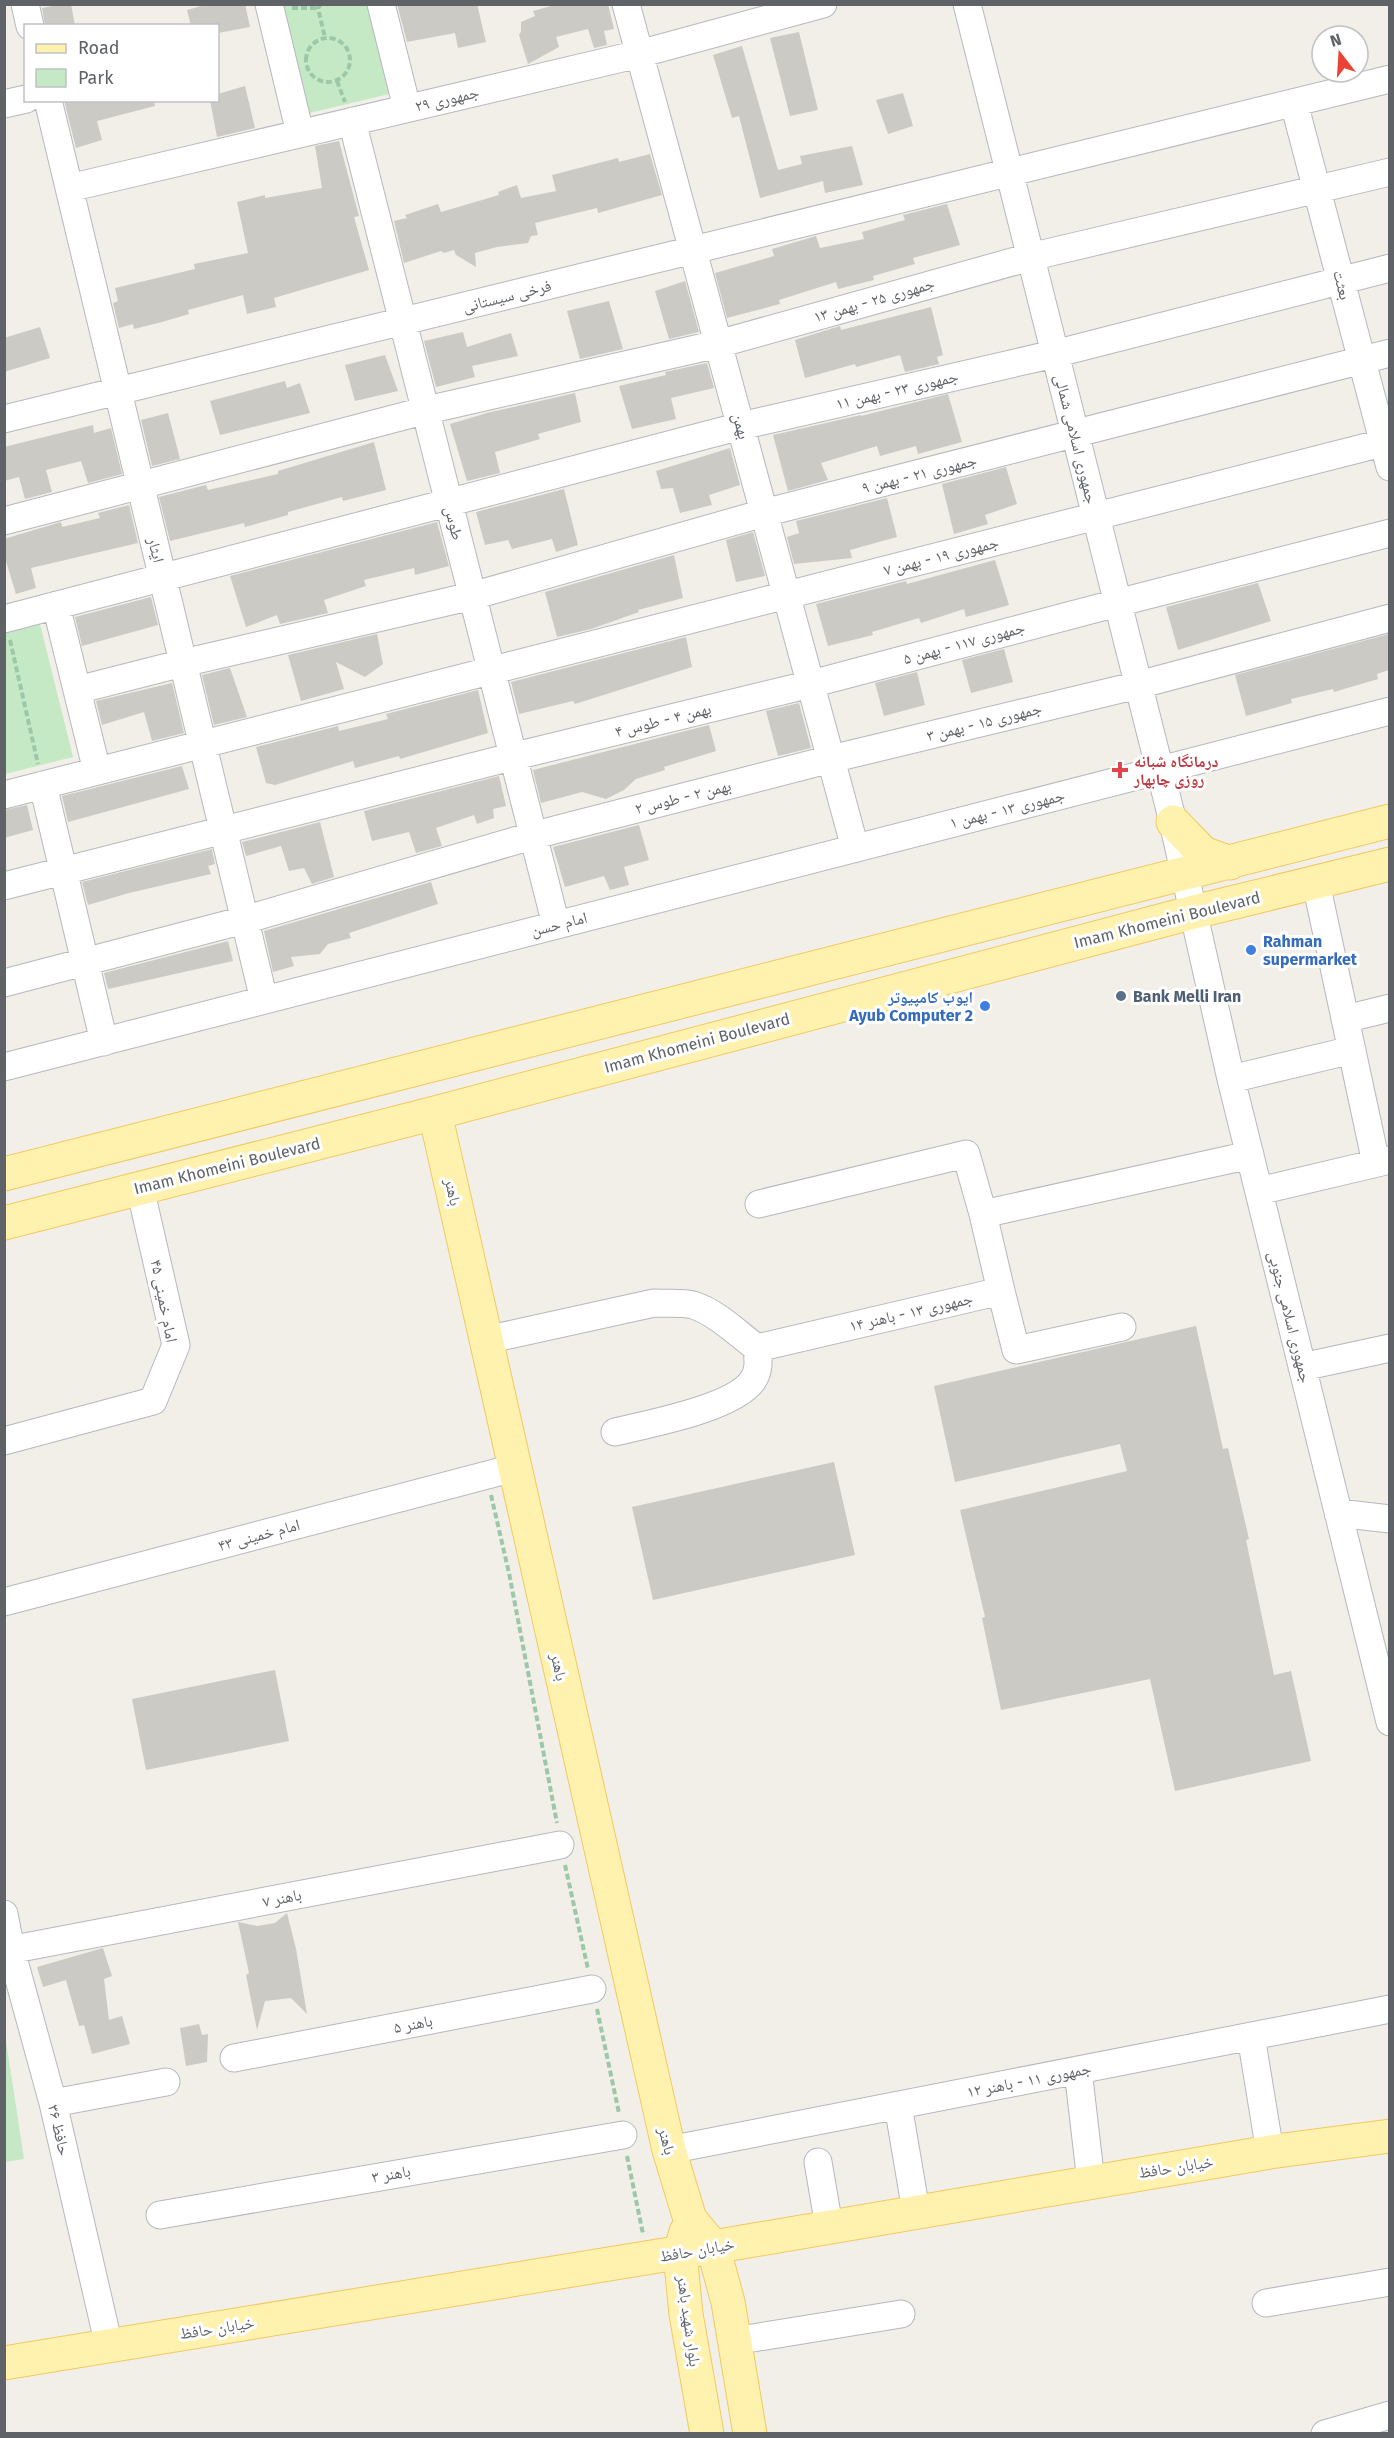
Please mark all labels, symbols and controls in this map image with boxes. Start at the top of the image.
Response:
legend [24,24,219,102]
north arrow [1310,24,1370,84]
text: N [1328,29,1344,51]
text: Road [78,37,120,59]
text: Park [78,67,114,89]
street label: جمهوری ۲۹ [413,82,481,117]
street label: بعثت [1329,268,1355,302]
street label: جمهوری ۲۵ - بهمن ۱۳ [811,274,937,327]
street label: فرخی سیستانی [461,276,554,317]
street label: جمهوری ۲۳ - بهمن ۱۱ [834,367,960,414]
street label: جمهوری اسلامی شمالی [1050,372,1101,506]
street label: بهمن [727,411,754,442]
street label: جمهوری ۲۱ - بهمن ۹ [860,451,979,498]
street label: طوس [440,504,467,542]
street label: جمهوری ۱۹ - بهمن ۷ [882,533,1001,580]
street label: ایثار [143,534,168,565]
street label: جمهوری ۱۱۷ - بهمن ۵ [901,618,1027,669]
street label: بهمن ۴ - طوس ۴ [613,699,713,742]
street label: جمهوری ۱۵ - بهمن ۳ [925,699,1044,746]
place label: درمانگاه شبانه روزی چابهار [1133,752,1219,789]
marker: درمانگاه شبانه روزی چابهار [1111,761,1129,779]
street label: بهمن ۲ - طوس ۲ [633,776,733,819]
street label: جمهوری ۱۳ - بهمن ۱ [948,786,1067,833]
street label: Imam Khomeini Boulevard [1072,888,1262,952]
street label: امام حسن [529,908,589,941]
place label: Rahman supermarket [1263,932,1358,969]
marker: Rahman supermarket [1244,943,1258,957]
place label: Bank Melli Iran [1133,987,1241,1006]
place label: ایوب کامپیوتر Ayub Computer 2 [848,988,973,1025]
marker: Bank Melli Iran [1114,989,1128,1003]
marker: ایوب کامپیوتر Ayub Computer 2 [978,999,992,1013]
street label: Imam Khomeini Boulevard [602,1009,792,1077]
street label: Imam Khomeini Boulevard [132,1134,322,1198]
street label: باهنر [440,1175,465,1208]
street label: جمهوری اسلامی جنوبی [1263,1249,1316,1385]
street label: امام خمینی ۴۵ [146,1258,181,1344]
street label: جمهوری ۱۳ - باهنر ۱۴ [847,1289,975,1336]
street label: امام خمینی ۴۳ [216,1515,302,1556]
street label: باهنر [546,1650,571,1683]
street label: باهنر ۷ [261,1885,303,1911]
street label: باهنر ۵ [392,2011,434,2037]
street label: جمهوری ۱۱ - باهنر ۱۲ [965,2059,1093,2102]
street label: حافظ ۳۶ [44,2103,74,2157]
street label: باهنر [654,2124,680,2157]
street label: خیابان حافظ [1137,2152,1215,2183]
street label: باهنر ۳ [370,2161,412,2187]
street label: خیابان حافظ [658,2234,736,2267]
street label: بلوار شهید باهنر [673,2273,705,2368]
street label: خیابان حافظ [178,2313,256,2344]

